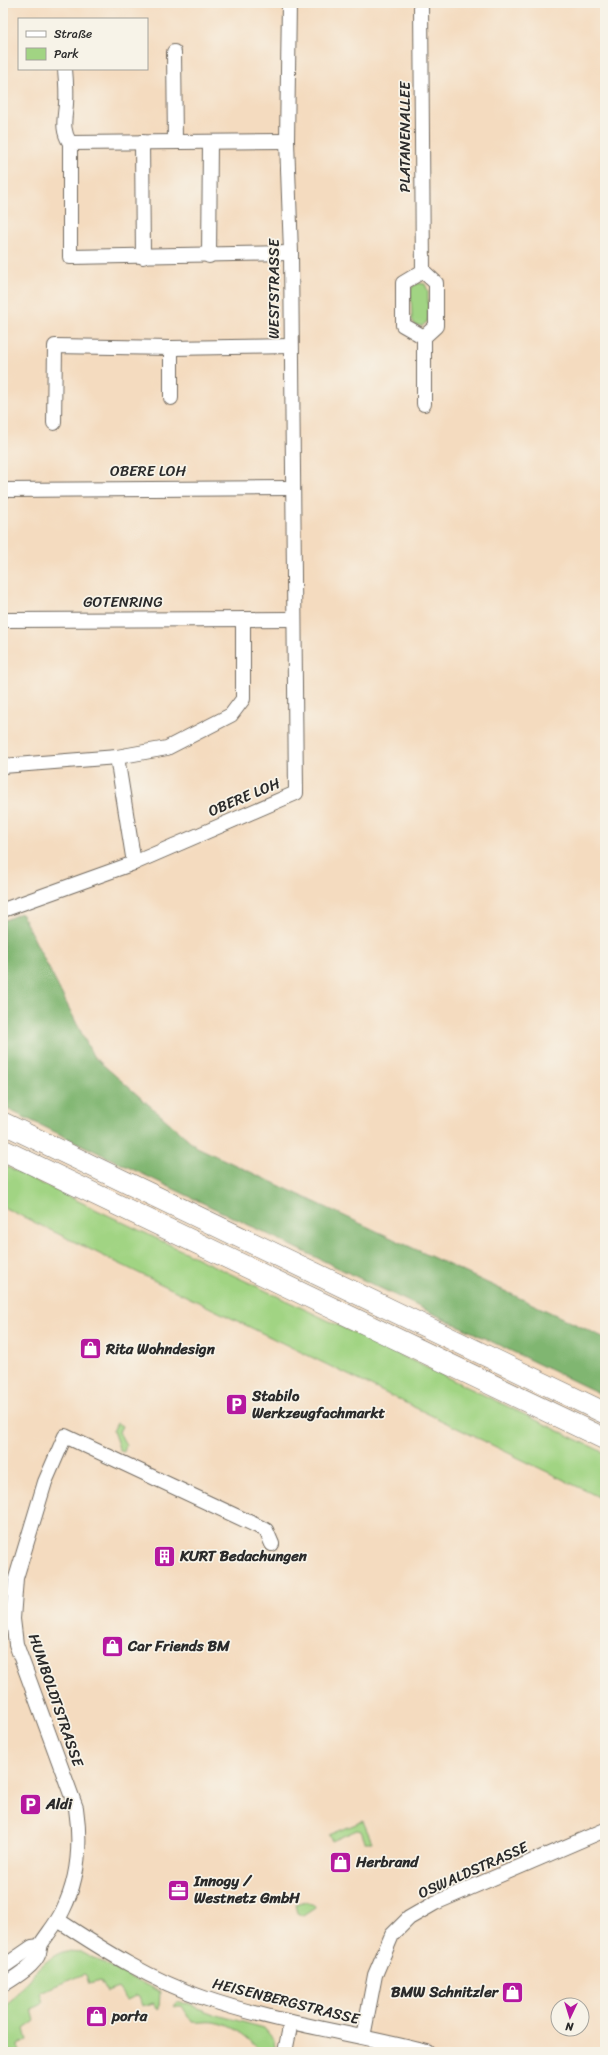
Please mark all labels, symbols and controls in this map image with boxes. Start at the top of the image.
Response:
legend [18,18,148,70]
text: Straße [54,23,92,45]
text: Park [54,43,79,65]
street label: PLATANENALLEE [392,80,418,192]
street label: WESTSTRASSE [261,237,287,339]
street label: OBERE LOH [110,458,186,484]
street label: GOTENRING [83,589,163,615]
street label: OBERE LOH [204,770,284,824]
shop icon: Rita Wohndesign [78,1336,104,1362]
place label: Rita Wohndesign [105,1336,216,1362]
place label: Stabilo Werkzeugfachmarkt [251,1383,385,1426]
parking icon: Stabilo Werkzeugfachmarkt [224,1392,250,1418]
building icon: KURT Bedachungen [152,1543,178,1569]
place label: KURT Bedachungen [179,1543,308,1569]
street label: HUMBOLDTSTRASSE [21,1630,92,1772]
shop icon: Car Friends BM [100,1633,126,1659]
place label: Car Friends BM [127,1633,230,1659]
parking icon: Aldi [17,1791,43,1817]
place label: Aldi [45,1791,73,1817]
street label: OSWALDSTRASSE [414,1833,534,1906]
shop icon: Herbrand [328,1849,354,1875]
place label: Herbrand [355,1849,419,1875]
place label: Innogy / Westnetz GmbH [193,1868,300,1911]
office icon: Innogy / Westnetz GmbH [165,1877,191,1903]
street label: HEISENBERGSTRASSE [210,1970,364,2032]
place label: BMW Schnitzler [391,1979,500,2005]
shop icon: BMW Schnitzler [500,1979,526,2005]
north arrow [550,1997,590,2037]
shop icon: porta [84,2003,110,2029]
place label: porta [111,2003,148,2029]
text: N [564,2017,575,2036]

